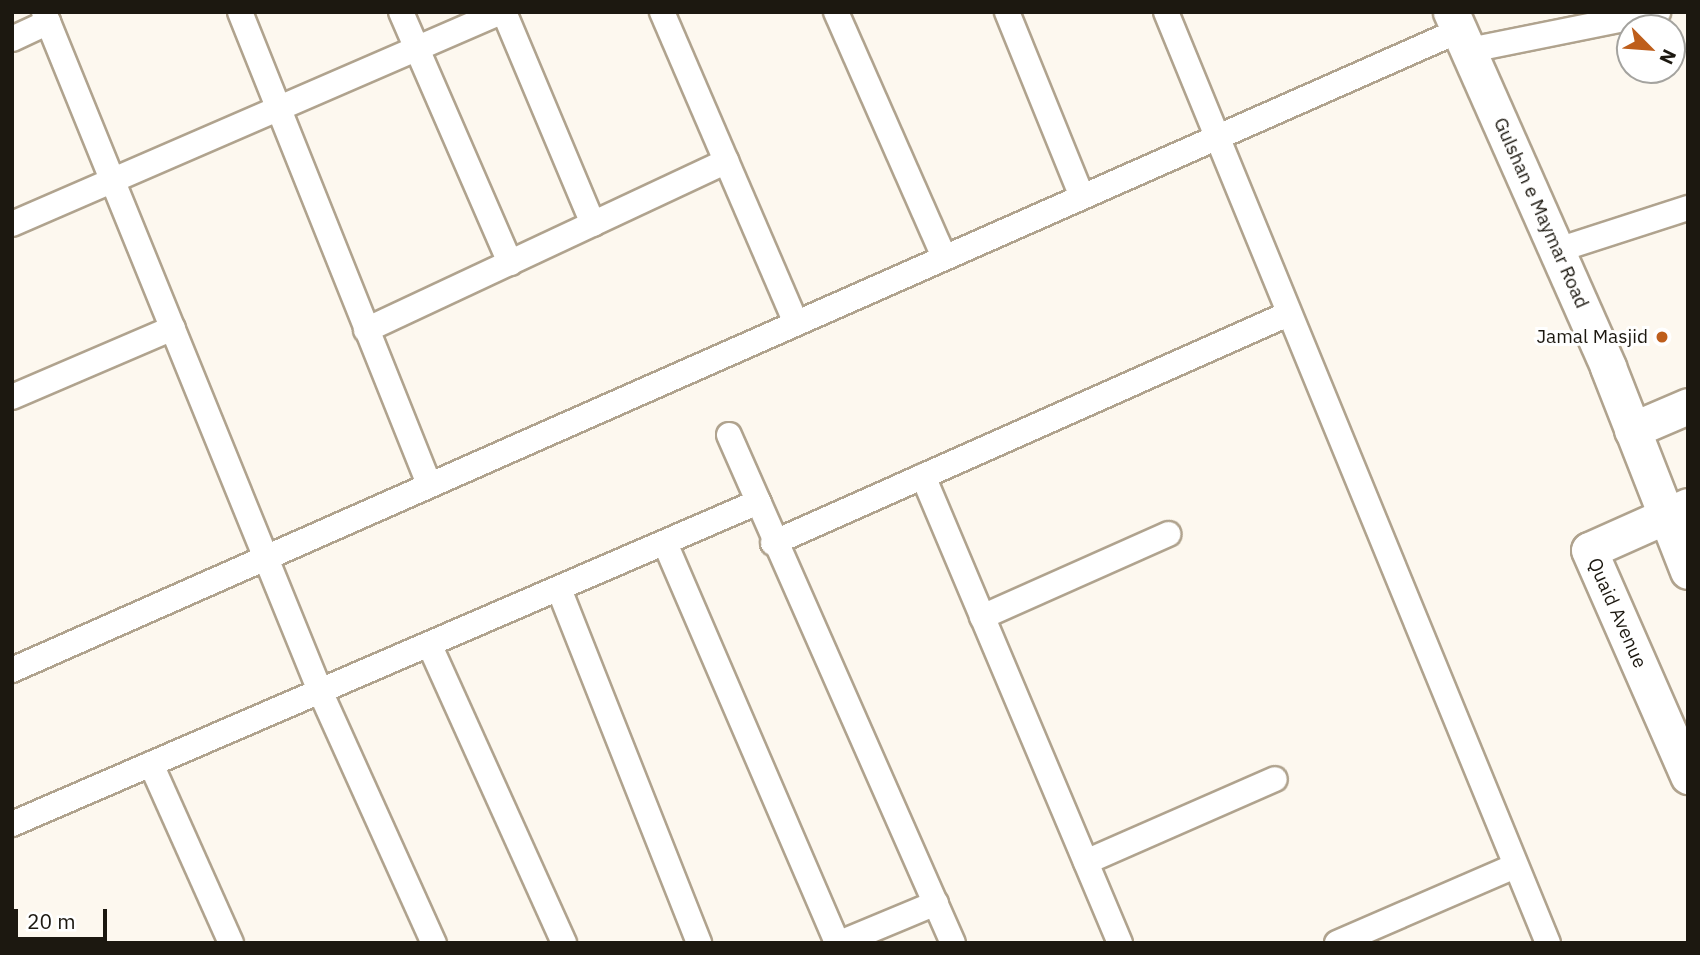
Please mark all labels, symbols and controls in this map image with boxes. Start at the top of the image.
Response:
north arrow [1616,14,1686,84]
text: N [1654,46,1682,68]
street label: Gulshan e Maymar Road [1489,114,1593,312]
place label: Jamal Masjid [1536,326,1648,348]
marker: Jamal Masjid [1654,329,1670,345]
street label: Quaid Avenue [1583,554,1651,672]
scale bar [18,895,110,939]
text: 20 m [27,907,76,935]

